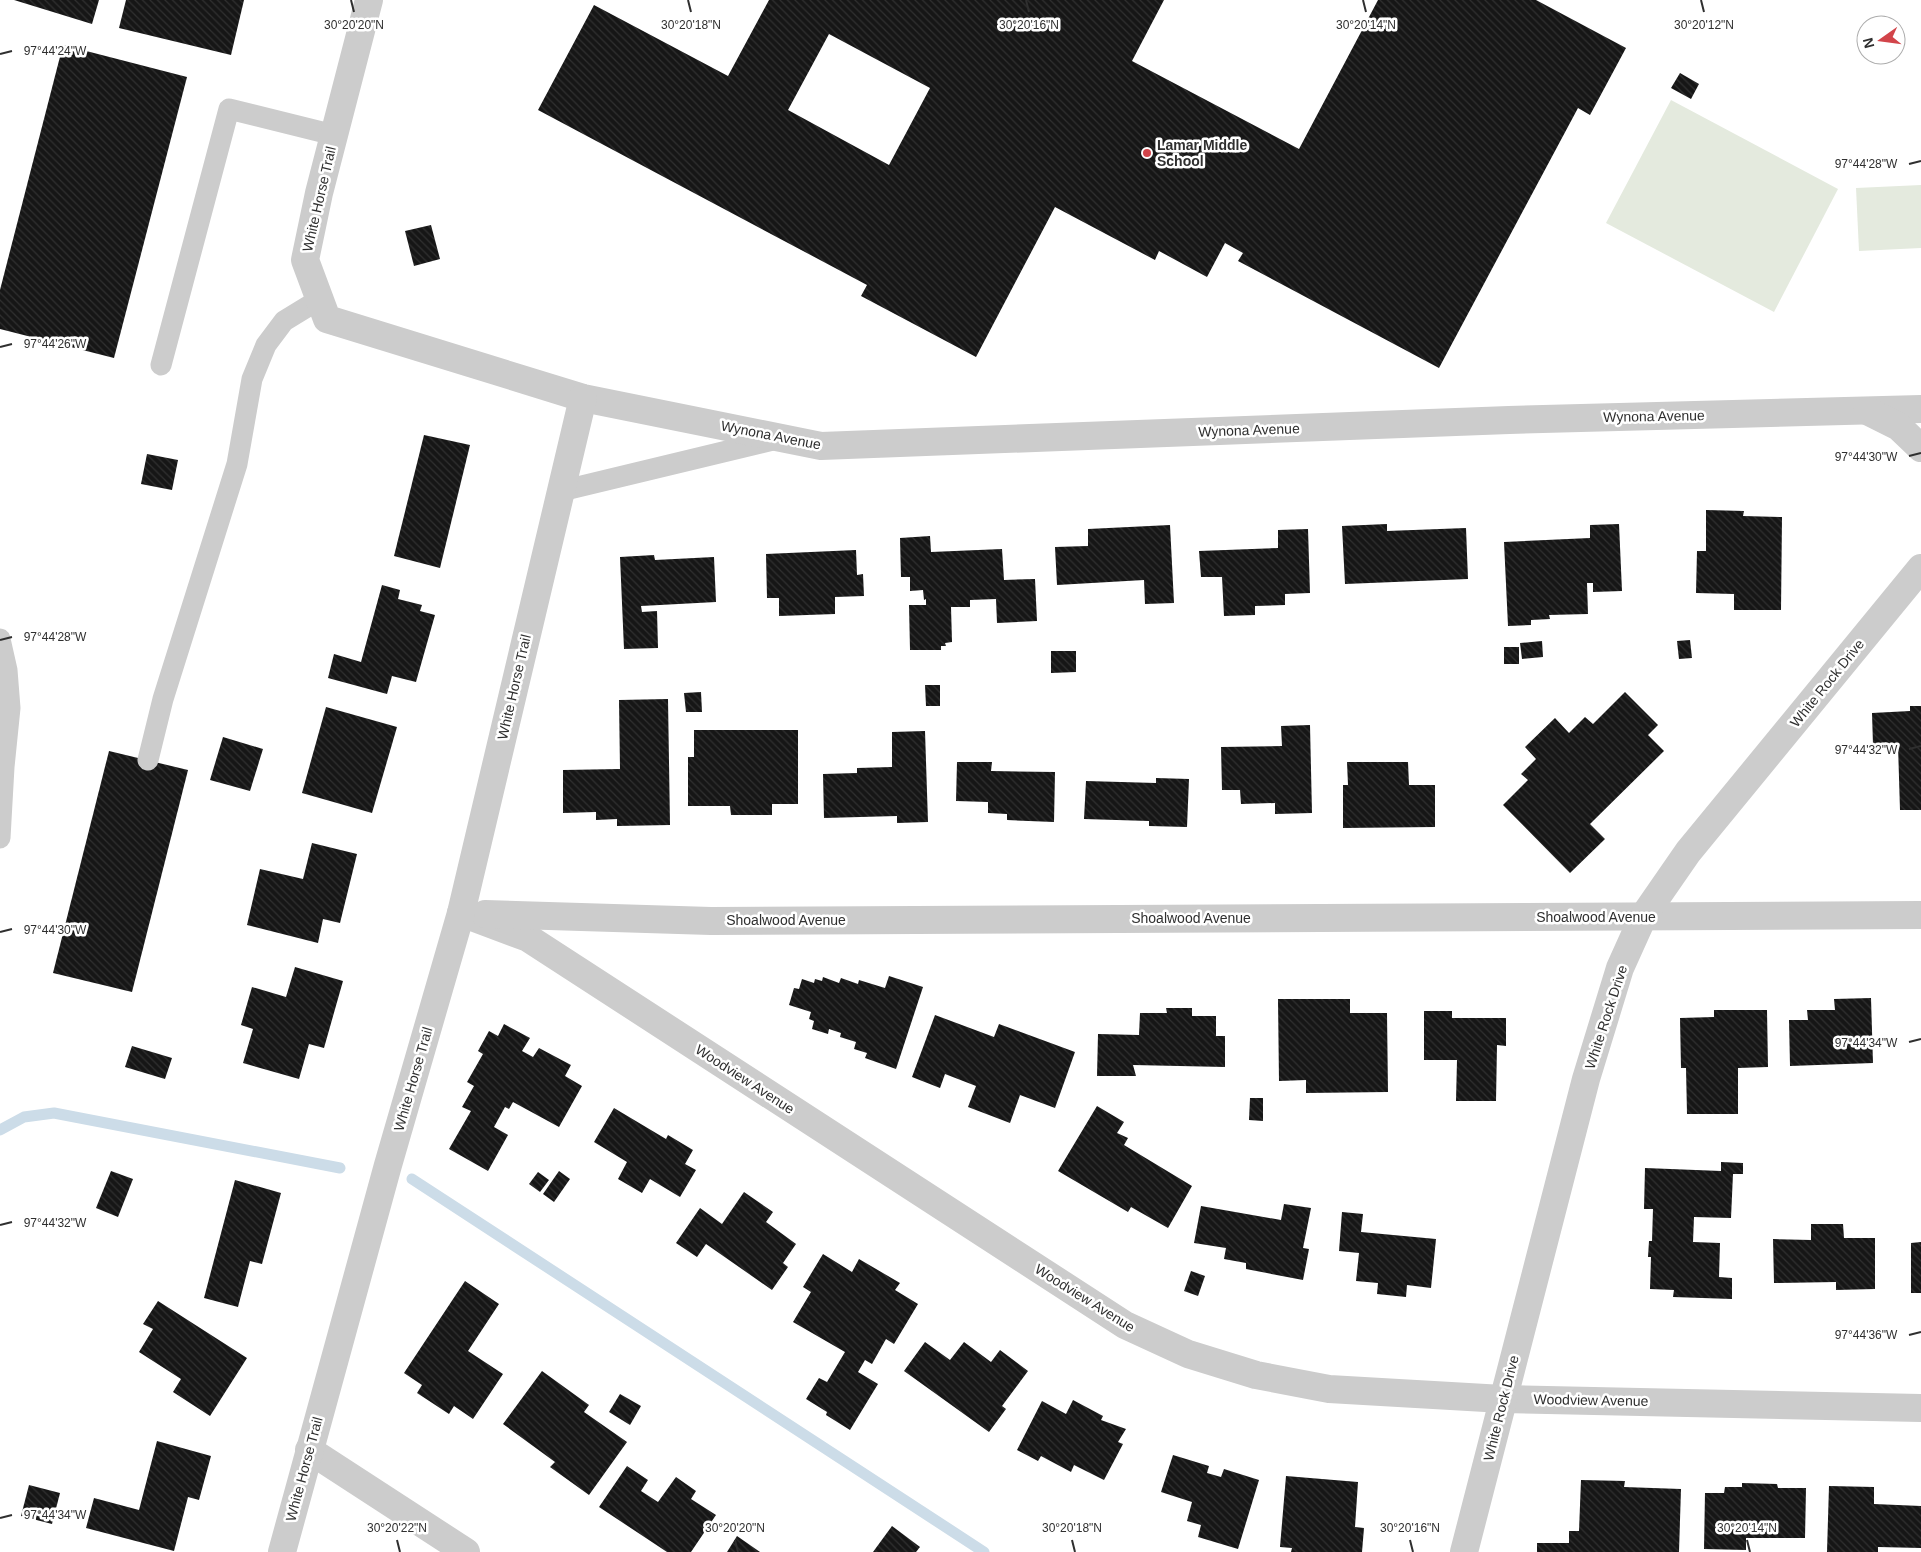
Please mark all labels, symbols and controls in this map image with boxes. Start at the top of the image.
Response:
north arrow [1856,15,1906,65]
text: 30°20'20"N [324,18,384,32]
text: 30°20'18"N [661,18,721,32]
text: 30°20'16"N [999,18,1059,32]
text: 30°20'14"N [1336,18,1396,32]
text: 30°20'12"N [1674,18,1734,32]
text: N [1859,36,1877,50]
text: 97°44'24"W [24,44,87,58]
place label: Lamar Middle School [1157,137,1247,169]
street label: White Horse Trail [299,145,339,253]
marker: Lamar Middle School [1141,147,1153,159]
text: 97°44'28"W [1835,157,1898,171]
text: 97°44'26"W [24,337,87,351]
street label: Wynona Avenue [1603,407,1705,425]
street label: Wynona Avenue [720,417,823,453]
street label: Wynona Avenue [1198,420,1300,440]
text: 97°44'30"W [1835,450,1898,464]
text: 97°44'28"W [24,630,87,644]
street label: White Horse Trail [494,633,534,741]
street label: White Rock Drive [1787,636,1867,730]
text: 97°44'32"W [1835,743,1898,757]
street label: Shoalwood Avenue [1536,909,1656,925]
street label: Shoalwood Avenue [1131,910,1251,926]
street label: Shoalwood Avenue [726,912,846,928]
text: 97°44'30"W [24,923,87,937]
street label: White Rock Drive [1582,963,1630,1071]
street label: White Horse Trail [391,1025,435,1133]
text: 97°44'34"W [1835,1036,1898,1050]
street label: Woodview Avenue [693,1041,798,1117]
text: 97°44'32"W [24,1216,87,1230]
street label: Woodview Avenue [1032,1261,1138,1335]
text: 97°44'36"W [1835,1328,1898,1342]
street label: White Rock Drive [1480,1353,1522,1462]
street label: Woodview Avenue [1534,1391,1649,1409]
street label: White Horse Trail [282,1415,326,1523]
text: 97°44'34"W [24,1508,87,1522]
text: 30°20'22"N [367,1521,427,1535]
text: 30°20'20"N [705,1521,765,1535]
text: 30°20'18"N [1042,1521,1102,1535]
text: 30°20'16"N [1380,1521,1440,1535]
text: 30°20'14"N [1717,1521,1777,1535]

